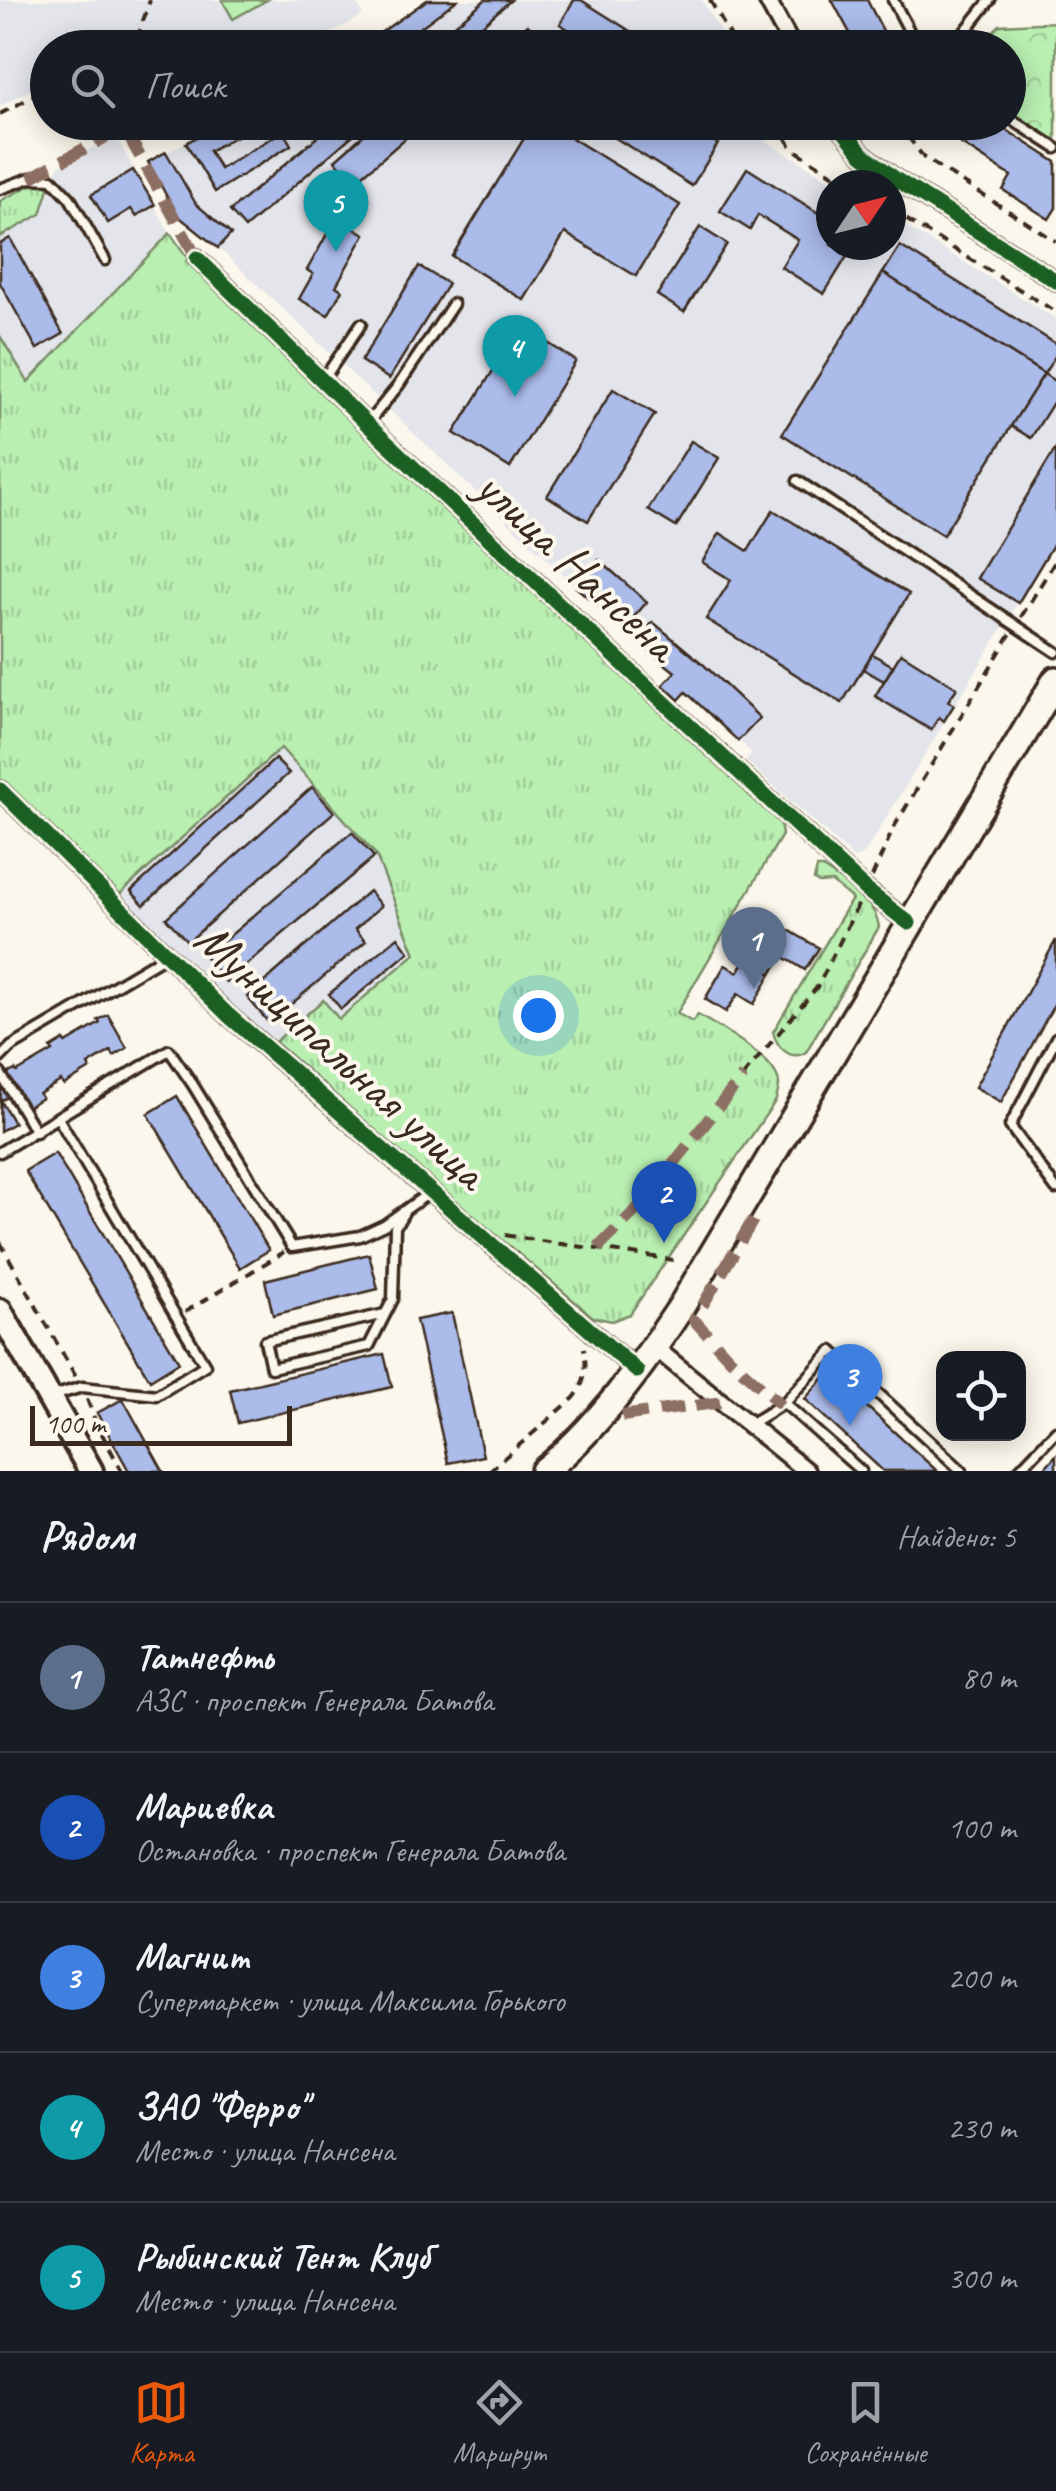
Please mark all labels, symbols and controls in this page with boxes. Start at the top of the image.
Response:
search box [30,30,1026,140]
icon: search [65,58,120,113]
text: Поиск [145,62,225,109]
pin: 5 [304,170,368,252]
north arrow [816,170,906,260]
pin: 4 [482,314,548,397]
street label: улица Нансена [461,453,694,678]
pin: 1 [722,906,786,989]
street label: Муниципальная улица [182,907,503,1206]
your location [513,990,564,1041]
pin: 2 [632,1160,696,1243]
pin: 3 [818,1344,882,1426]
map controls [936,1351,1026,1441]
button: locate [936,1351,1026,1441]
scale bar [30,1401,292,1446]
text: 100 m [45,1406,105,1441]
text: Рядом [40,1510,134,1563]
text: Найдено: 5 [897,1516,1016,1557]
text: Татнефть [135,1633,273,1680]
text: 1 [65,1657,80,1698]
text: 80 m [962,1657,1016,1698]
text: АЗС · проспект Генерала Батова [135,1680,493,1721]
text: Мариевка [135,1783,272,1830]
text: 2 [65,1807,80,1848]
text: 100 m [947,1807,1016,1848]
text: Остановка · проспект Генерала Батова [135,1830,565,1871]
text: Магнит [135,1933,250,1980]
text: 3 [65,1957,80,1998]
text: 200 m [947,1957,1016,1998]
text: Супермаркет · улица Максима Горького [135,1980,565,2021]
text: ЗАО "Ферро" [135,2083,307,2130]
text: 4 [65,2107,80,2148]
text: 230 m [947,2107,1016,2148]
text: Место · улица Нансена [135,2130,394,2171]
text: Рыбинский Тент Клуб [135,2233,431,2280]
text: 5 [66,2257,79,2298]
text: 300 m [947,2257,1016,2298]
text: Место · улица Нансена [135,2280,394,2321]
tab: Карта [130,2375,194,2470]
tab: Маршрут [453,2375,545,2470]
tab: Сохранённые [805,2375,926,2470]

